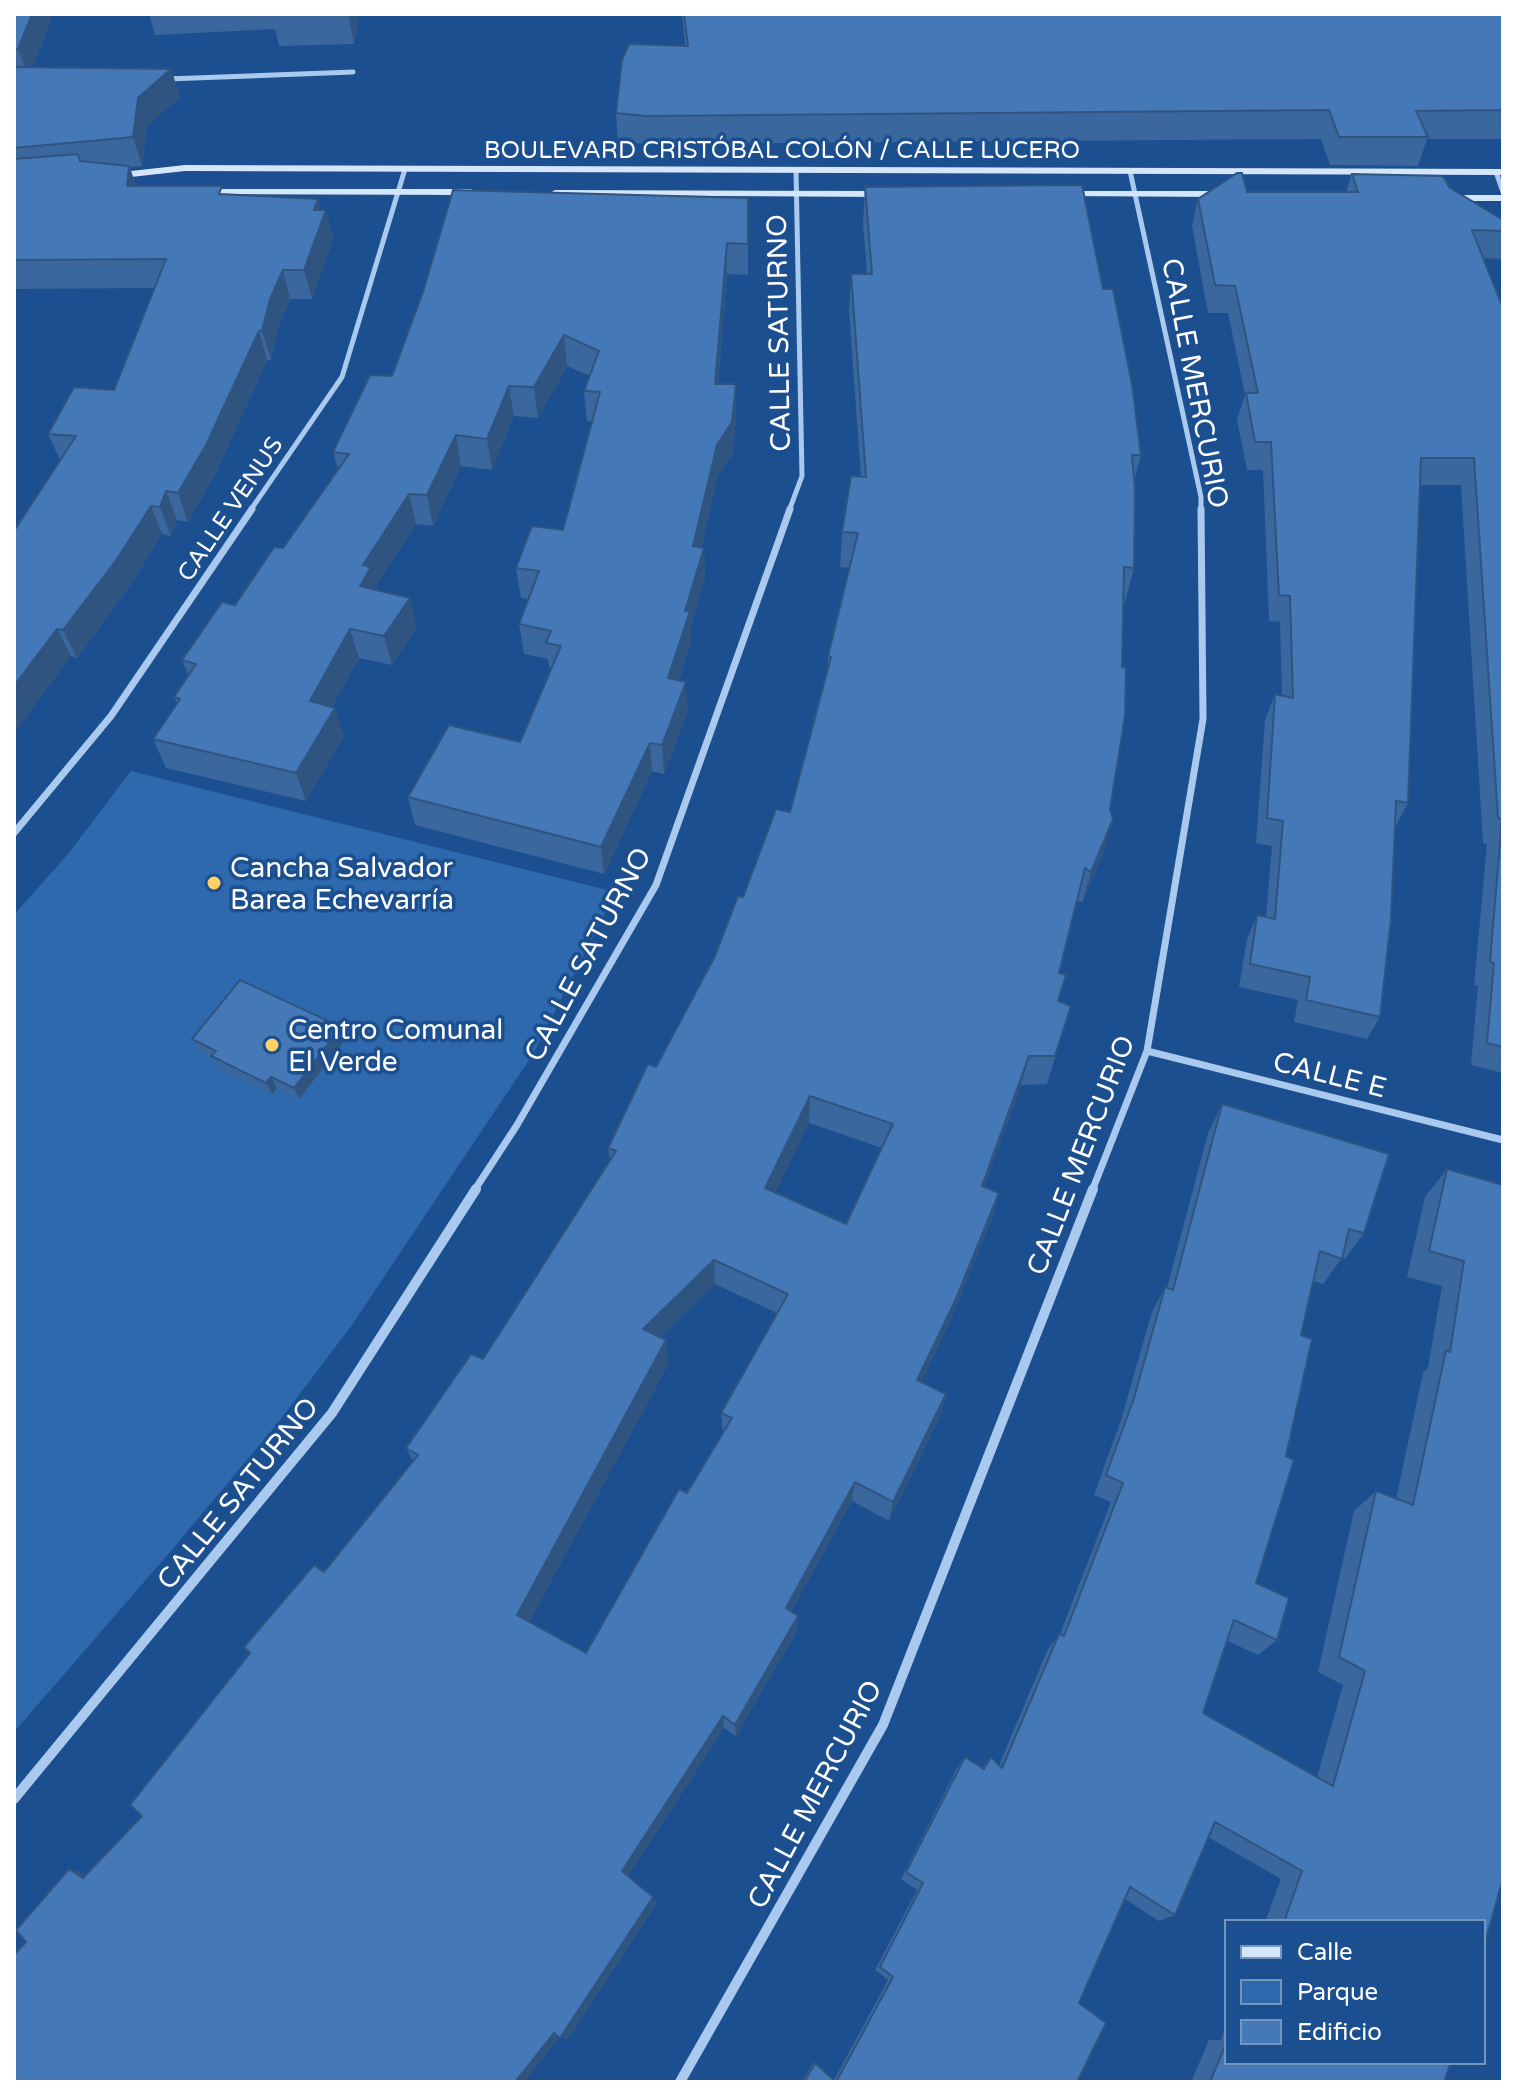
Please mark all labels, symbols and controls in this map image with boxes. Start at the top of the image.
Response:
street label: BOULEVARD CRISTÓBAL COLÓN / CALLE LUCERO [484,135,1080,165]
street label: CALLE SATURNO [760,214,798,452]
street label: CALLE MERCURIO [1154,255,1236,511]
street label: CALLE VENUS [171,432,289,587]
street label: CALLE SATURNO [517,842,659,1067]
place label: Cancha Salvador Barea Echevarría [230,851,454,917]
marker: Cancha Salvador Barea Echevarría [205,874,223,892]
place label: Centro Comunal El Verde [288,1013,503,1079]
street label: CALLE MERCURIO [1020,1031,1142,1280]
marker: Centro Comunal El Verde [263,1036,281,1054]
street label: CALLE E [1270,1044,1390,1105]
street label: CALLE SATURNO [150,1391,326,1597]
street label: CALLE MERCURIO [740,1674,890,1915]
legend [1225,1920,1485,2064]
text: Calle [1297,1938,1353,1967]
text: Parque [1297,1978,1378,2007]
text: Edificio [1297,2018,1382,2047]

